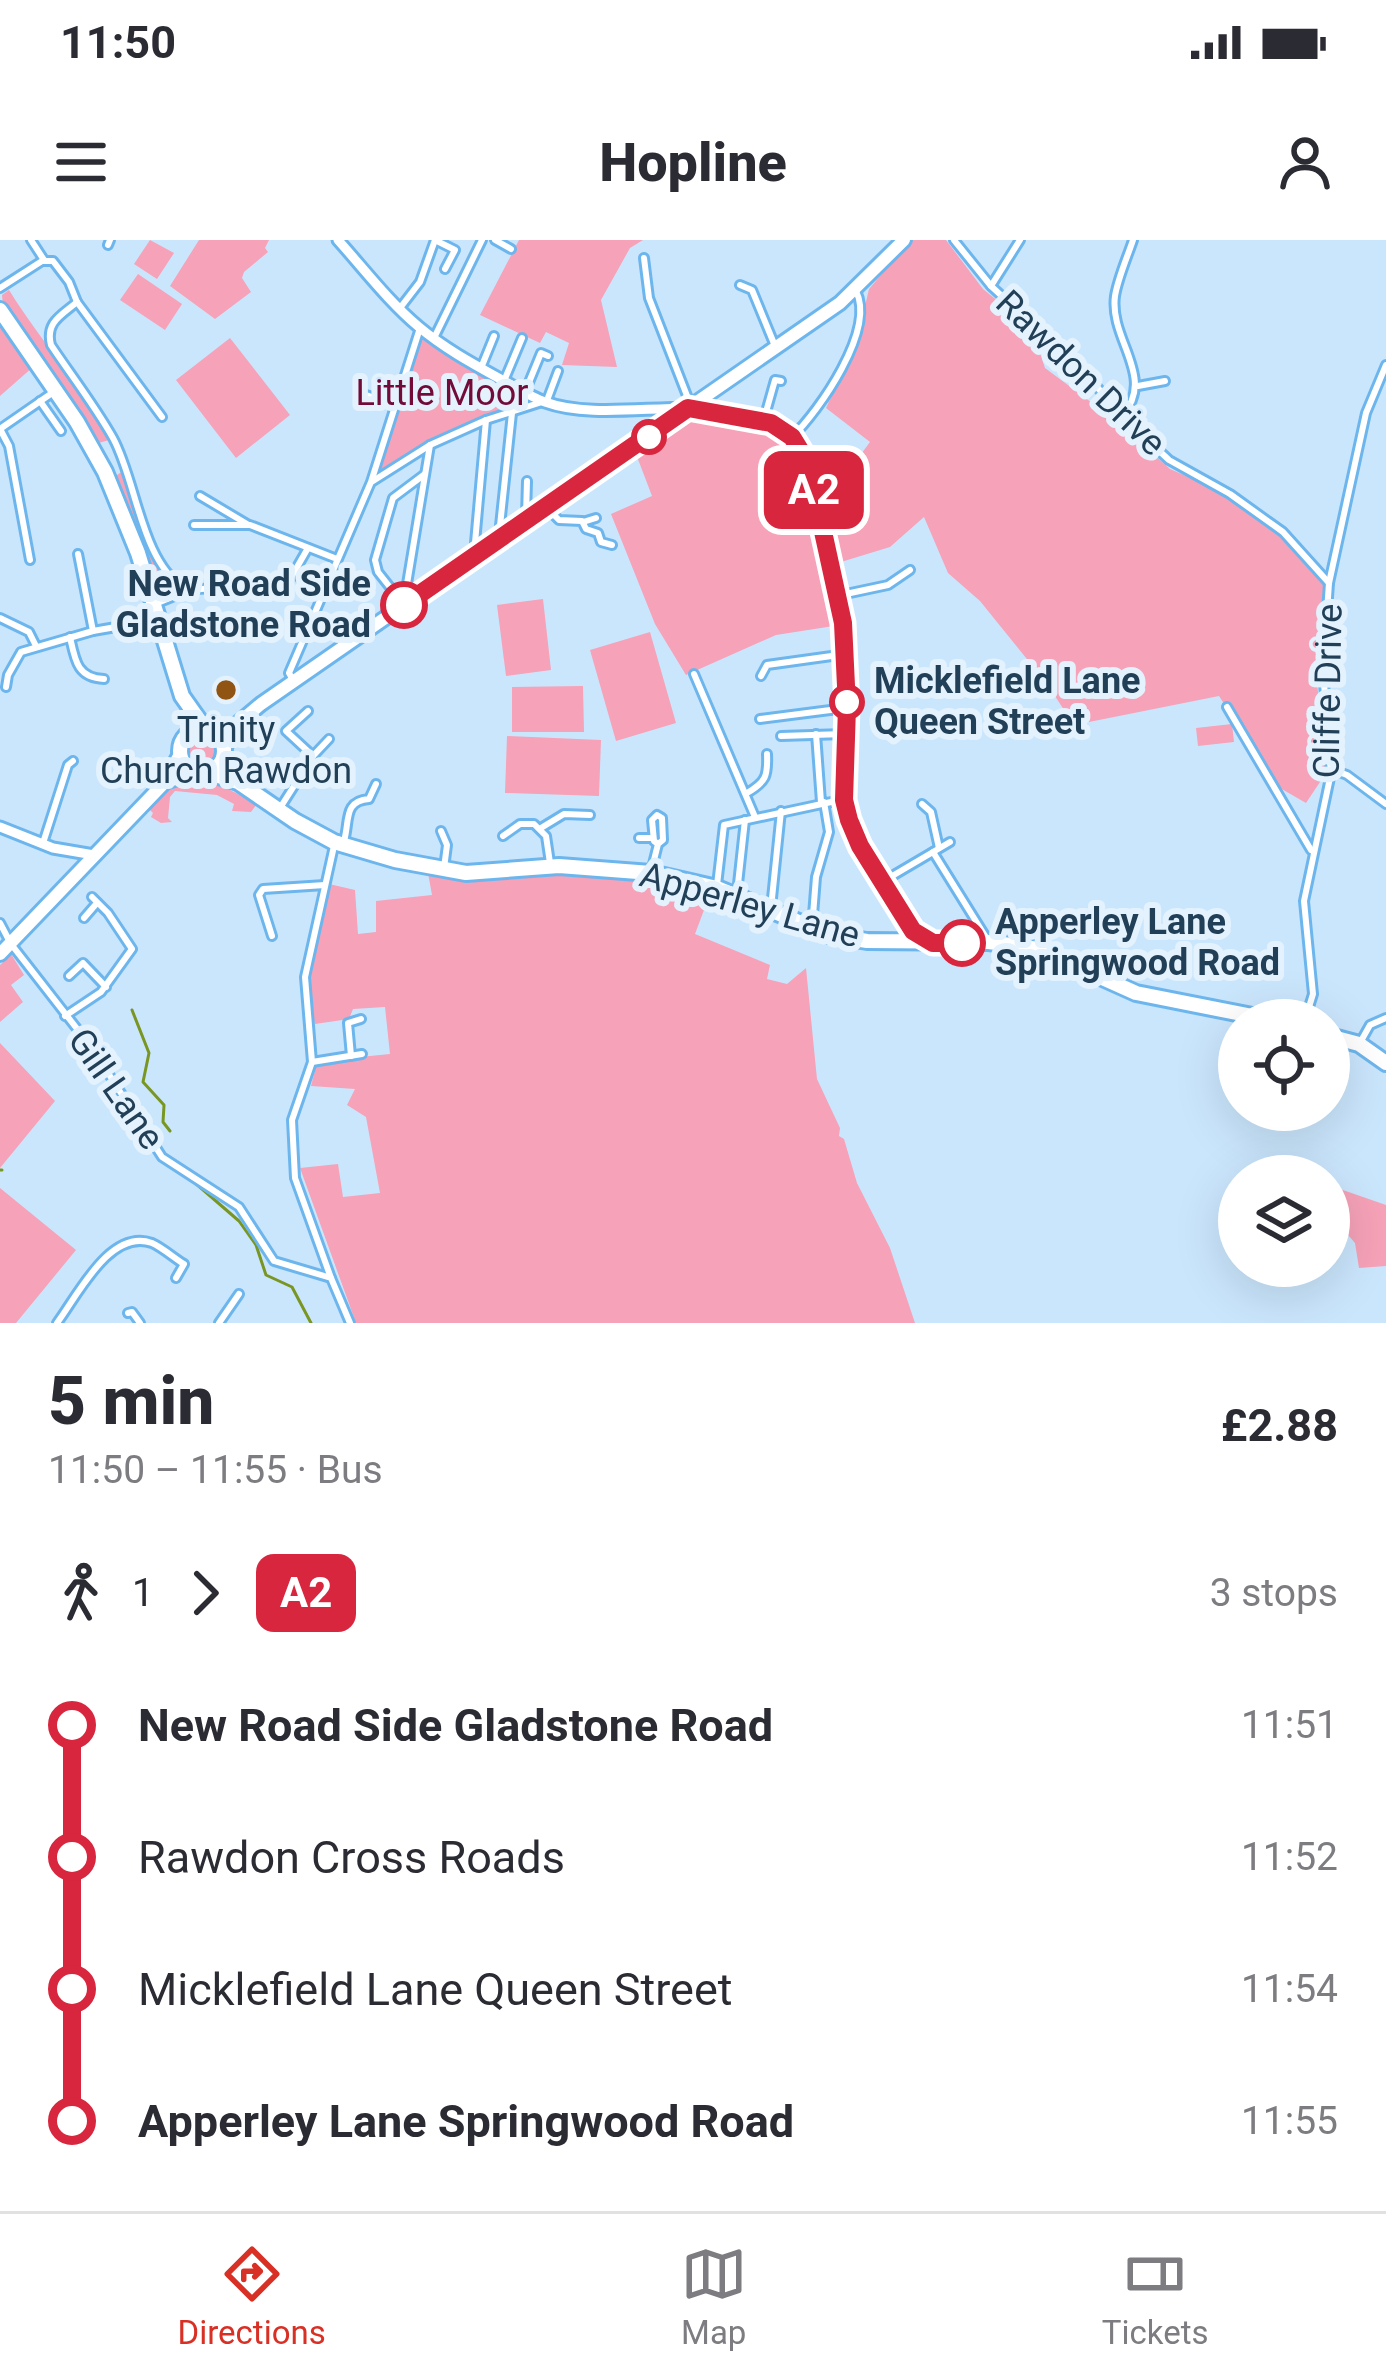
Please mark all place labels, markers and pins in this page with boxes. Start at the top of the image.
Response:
unlabelled marker [633,421,665,453]
place label: New Road Side Gladstone Road [115,563,371,646]
marker: New Road Side Gladstone Road [382,583,426,627]
place label: Micklefield Lane Queen Street [874,660,1141,743]
marker: Trinity Church Rawdon [213,677,239,703]
marker: Micklefield Lane Queen Street [831,686,863,718]
place label: Trinity Church Rawdon [100,709,352,792]
place label: Apperley Lane Springwood Road [995,901,1280,984]
marker: Apperley Lane Springwood Road [940,921,984,965]

